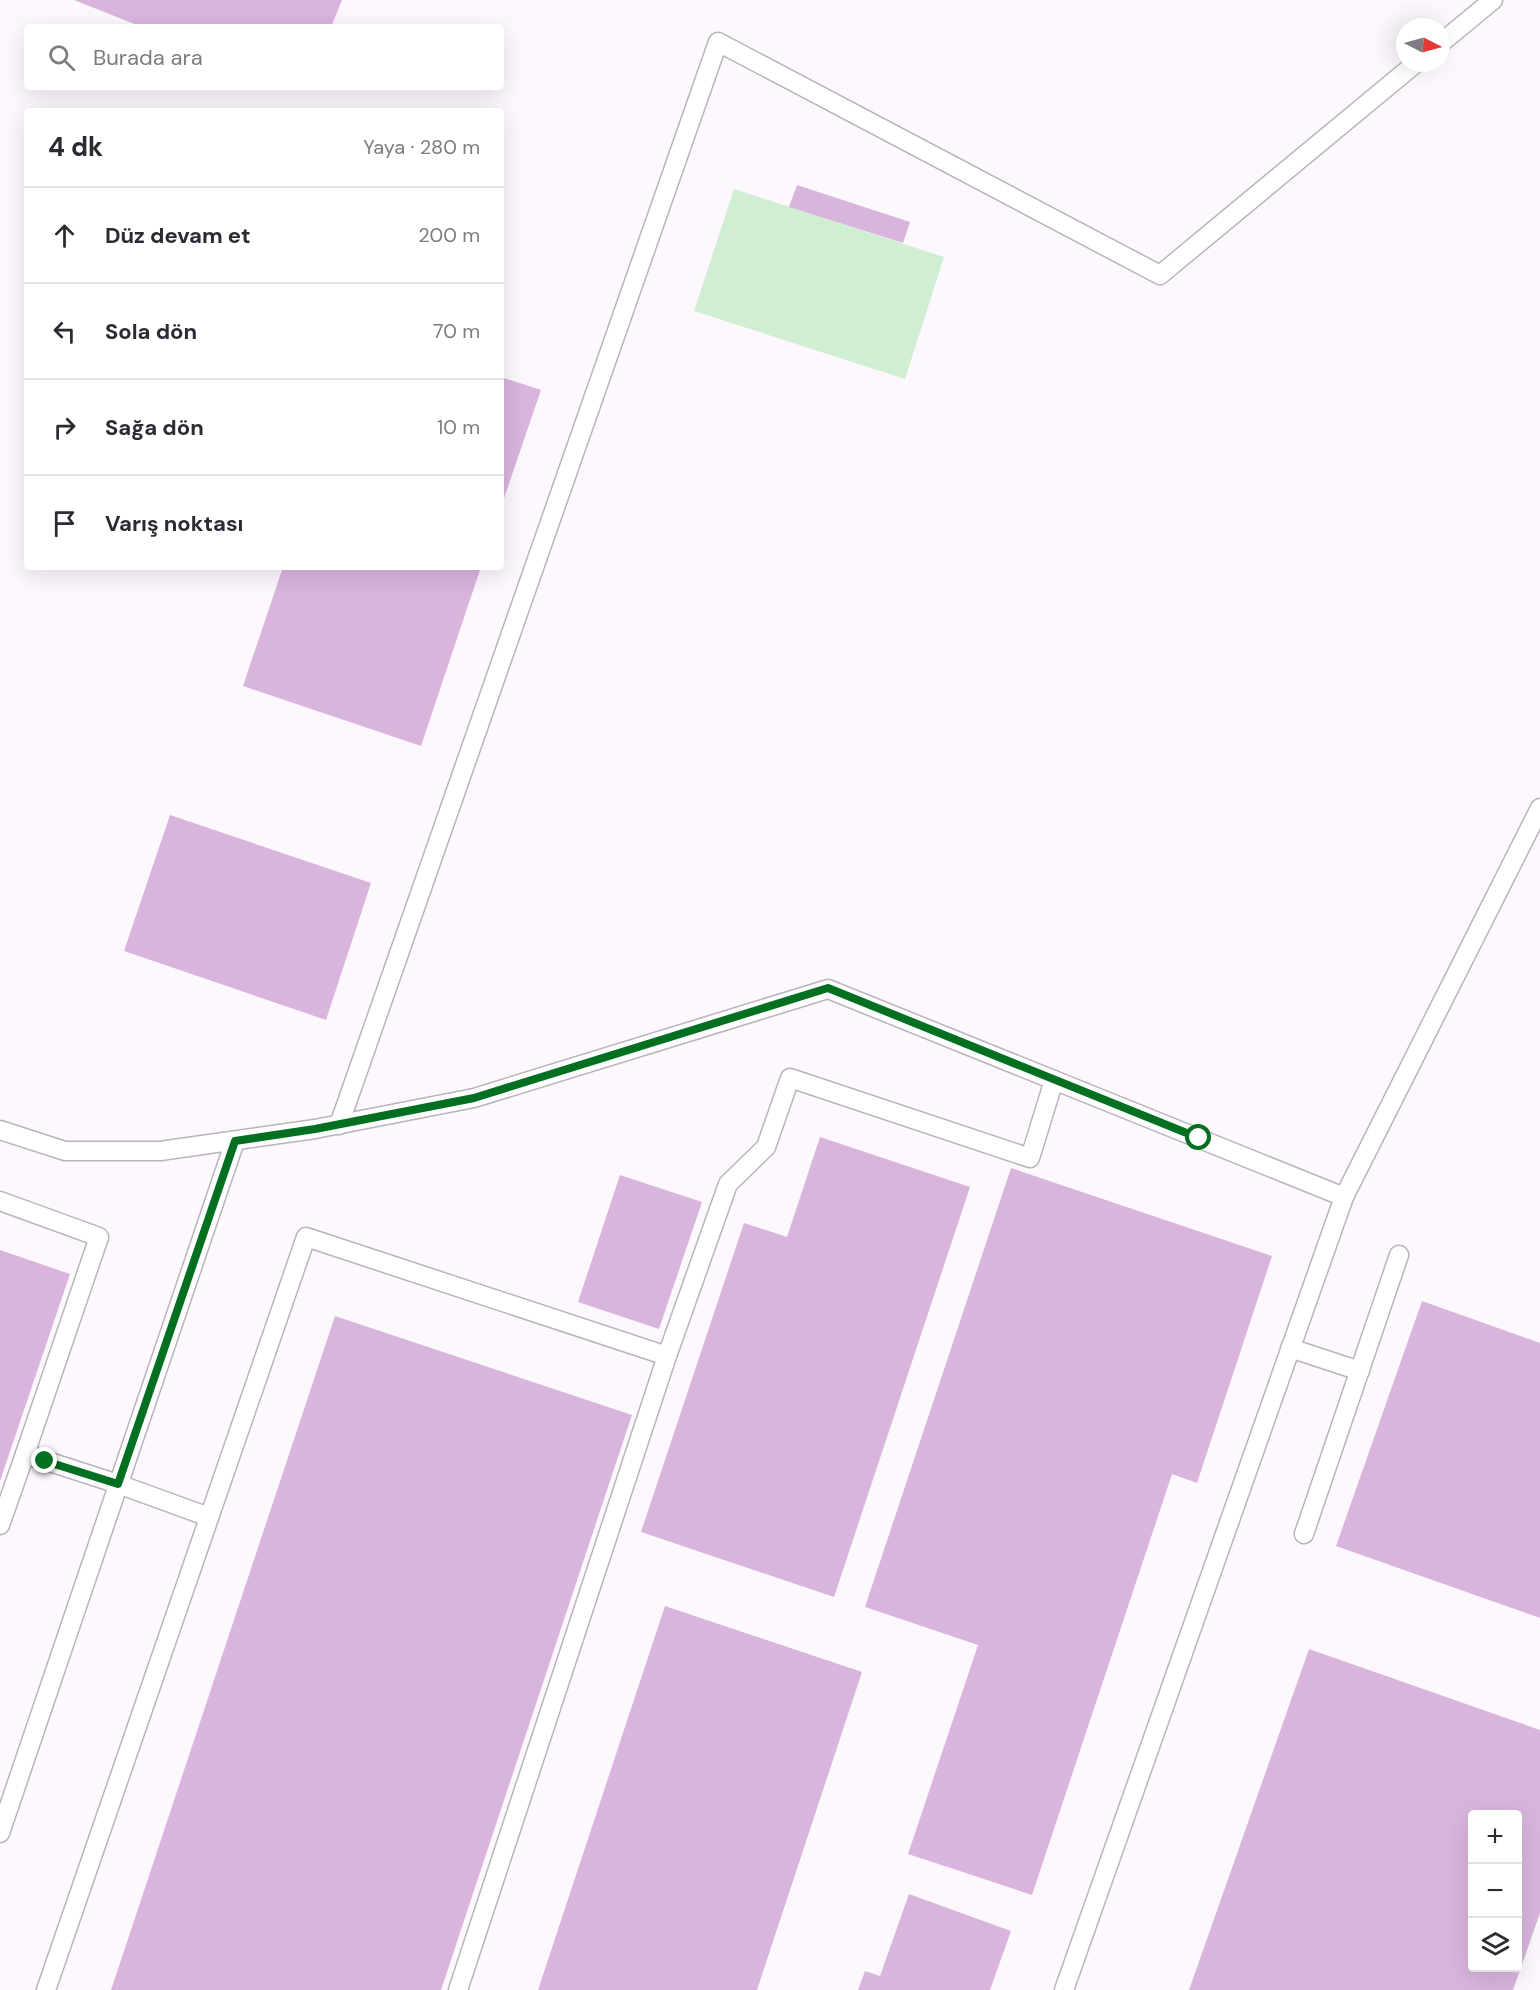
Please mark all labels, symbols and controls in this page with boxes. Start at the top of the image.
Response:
north arrow [1396,18,1450,72]
search box [24,24,504,90]
icon: search [45,41,78,74]
text: Burada ara [93,43,203,72]
text: 4 dk [48,130,103,164]
text: Yaya · 280 m [363,134,480,160]
icon: ahead [48,219,81,252]
text: Düz devam et [105,221,250,250]
text: 200 m [418,222,480,248]
icon: left [48,315,81,348]
text: Sola dön [105,317,197,346]
text: 70 m [433,318,480,344]
icon: right [48,411,81,444]
text: Sağa dön [105,413,204,442]
text: 10 m [437,414,480,440]
icon: arrive [48,507,81,540]
text: Varış noktası [105,509,243,538]
route start [1185,1124,1211,1150]
route end [31,1447,57,1473]
map controls [1468,1810,1522,1972]
button: + [1468,1810,1522,1864]
button: − [1468,1864,1522,1918]
button: layers [1468,1918,1522,1972]

